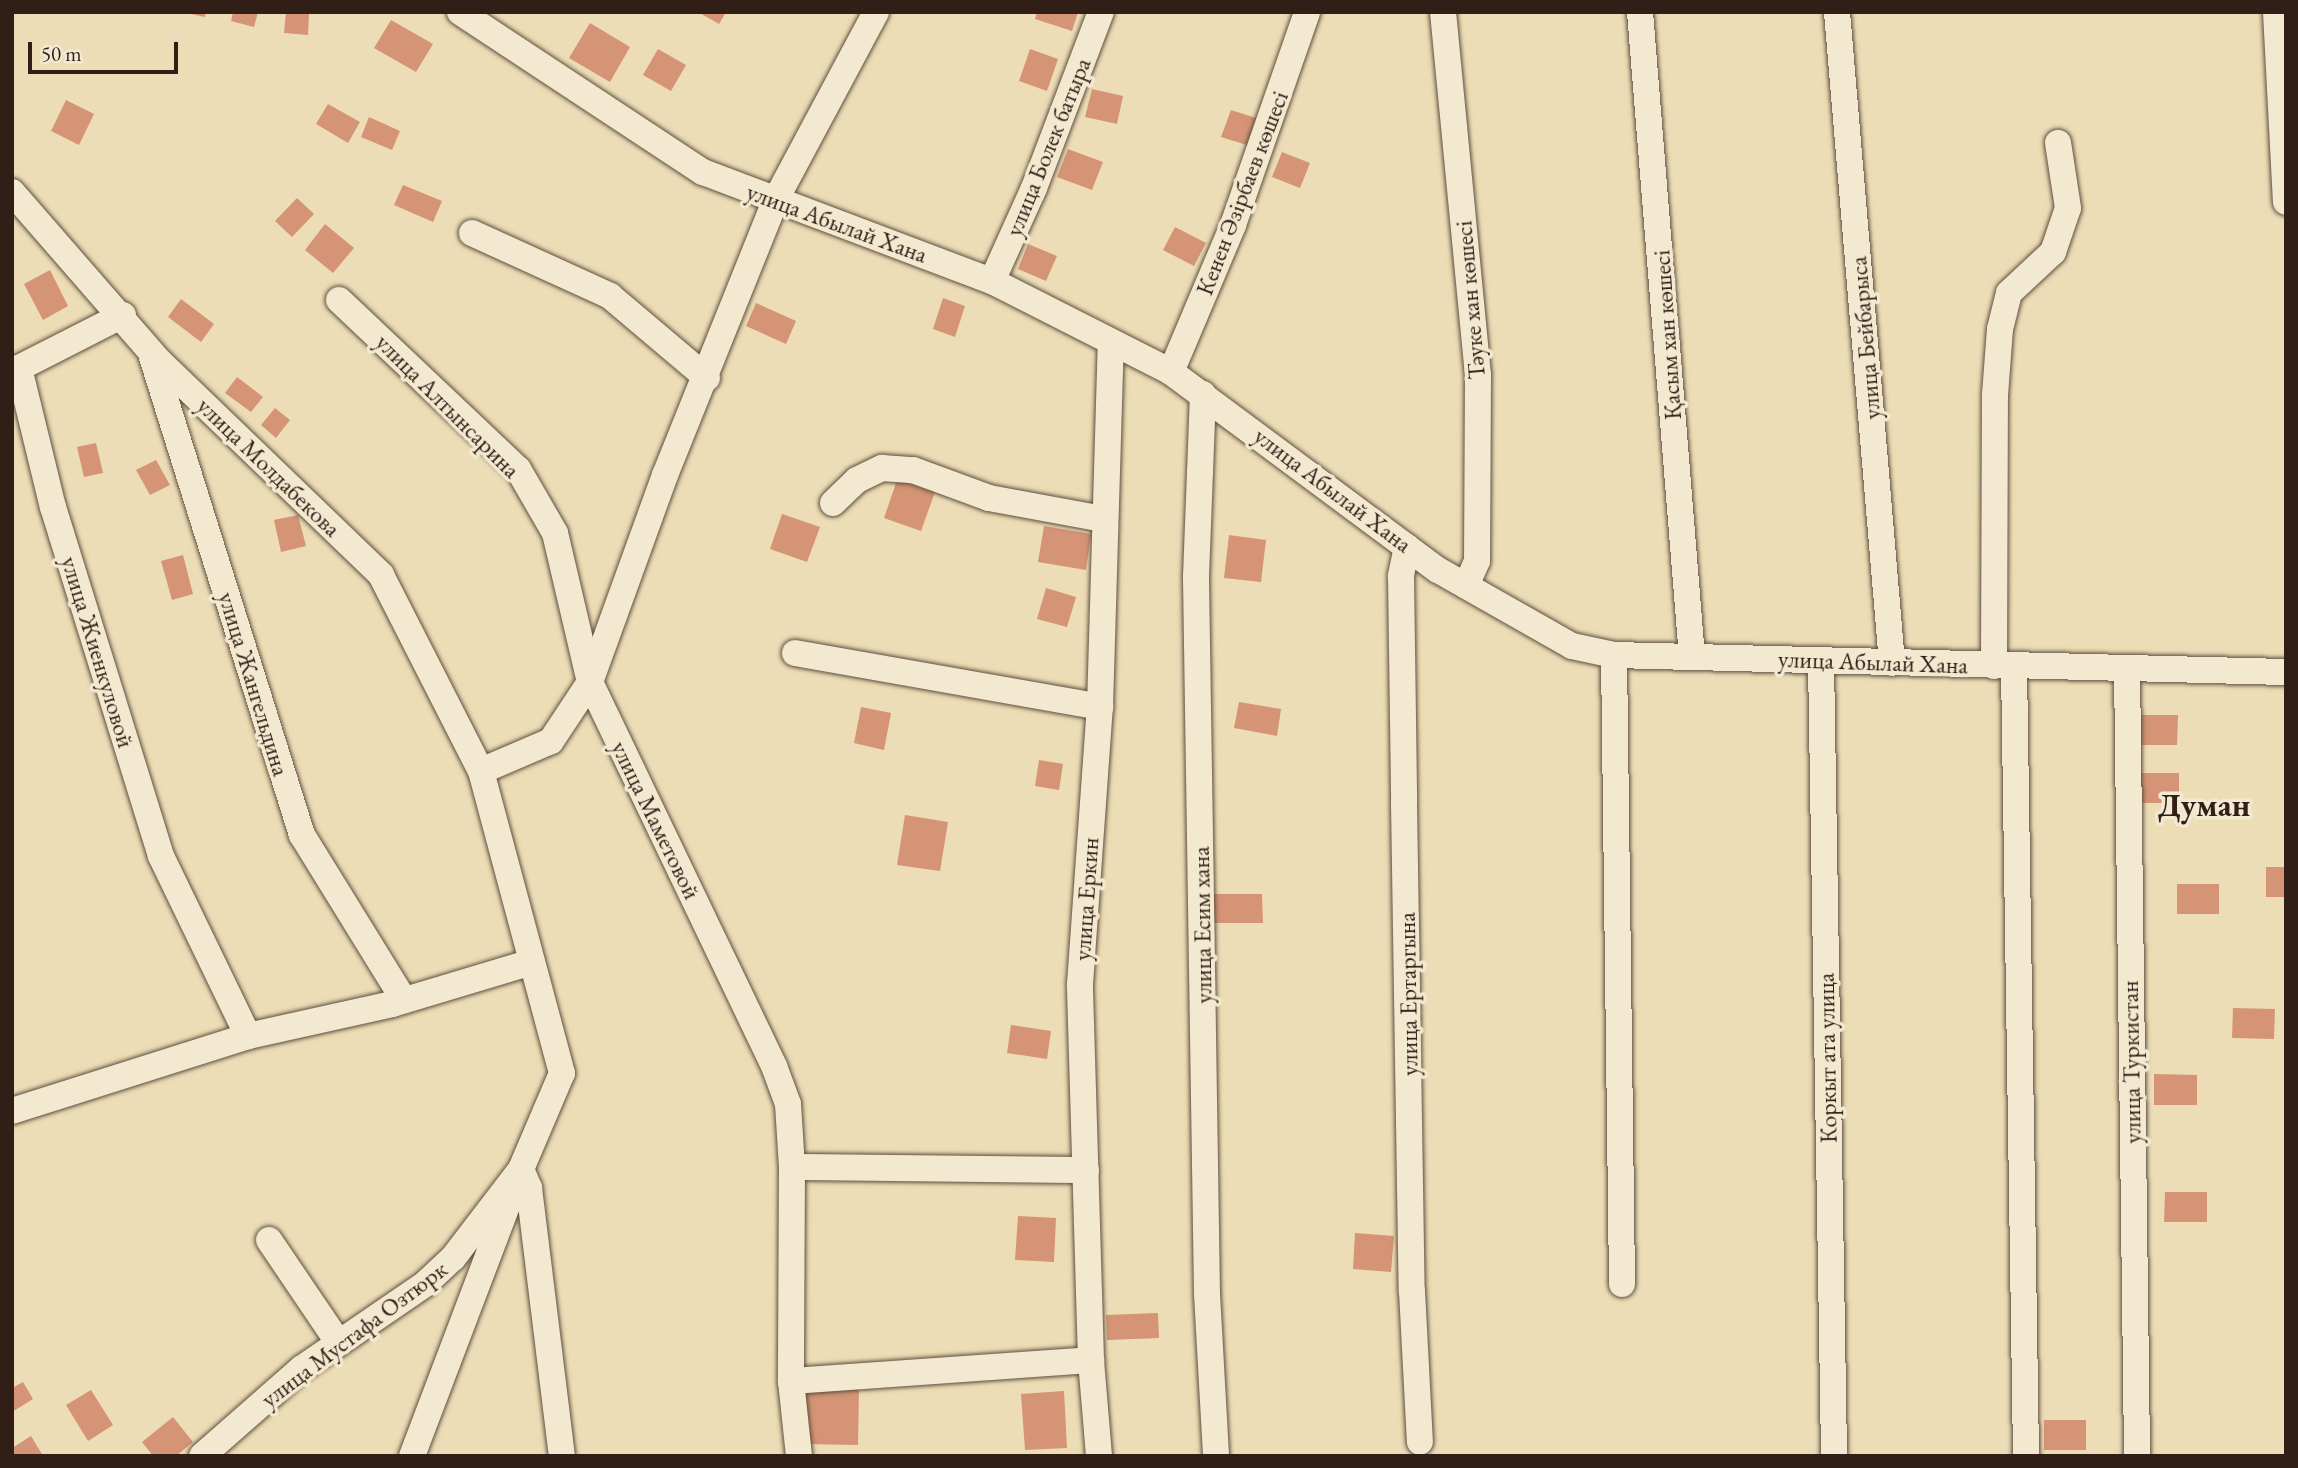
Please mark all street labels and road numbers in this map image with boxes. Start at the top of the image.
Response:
street label: улица Болек батыра [999,54,1097,240]
street label: Кенен Әзірбаев көшесі [1190,87,1294,299]
street label: улица Абылай Хана [743,177,931,269]
street label: Тәуке хан көшесі [1449,219,1491,381]
street label: Қасым хан көшесі [1647,249,1687,421]
street label: улица Бейбарыса [1844,255,1886,421]
street label: улица Алтынсарина [370,328,526,484]
street label: улица Молдабекова [191,391,347,543]
street label: улица Абылай Хана [1248,421,1418,559]
street label: улица Жиенкуловой [55,553,141,751]
street label: улица Жангельдина [212,589,296,779]
street label: улица Абылай Хана [1778,644,1968,680]
street label: улица Маметовой [605,736,707,904]
street label: улица Еркин [1067,836,1105,962]
street label: улица Есим хана [1186,846,1218,1004]
street label: улица Ертаргына [1392,912,1424,1076]
street label: Коркыт ата улица [1811,973,1843,1143]
street label: улица Туркистан [2115,980,2147,1144]
street label: улица Мустафа Озтюрк [255,1255,453,1413]

